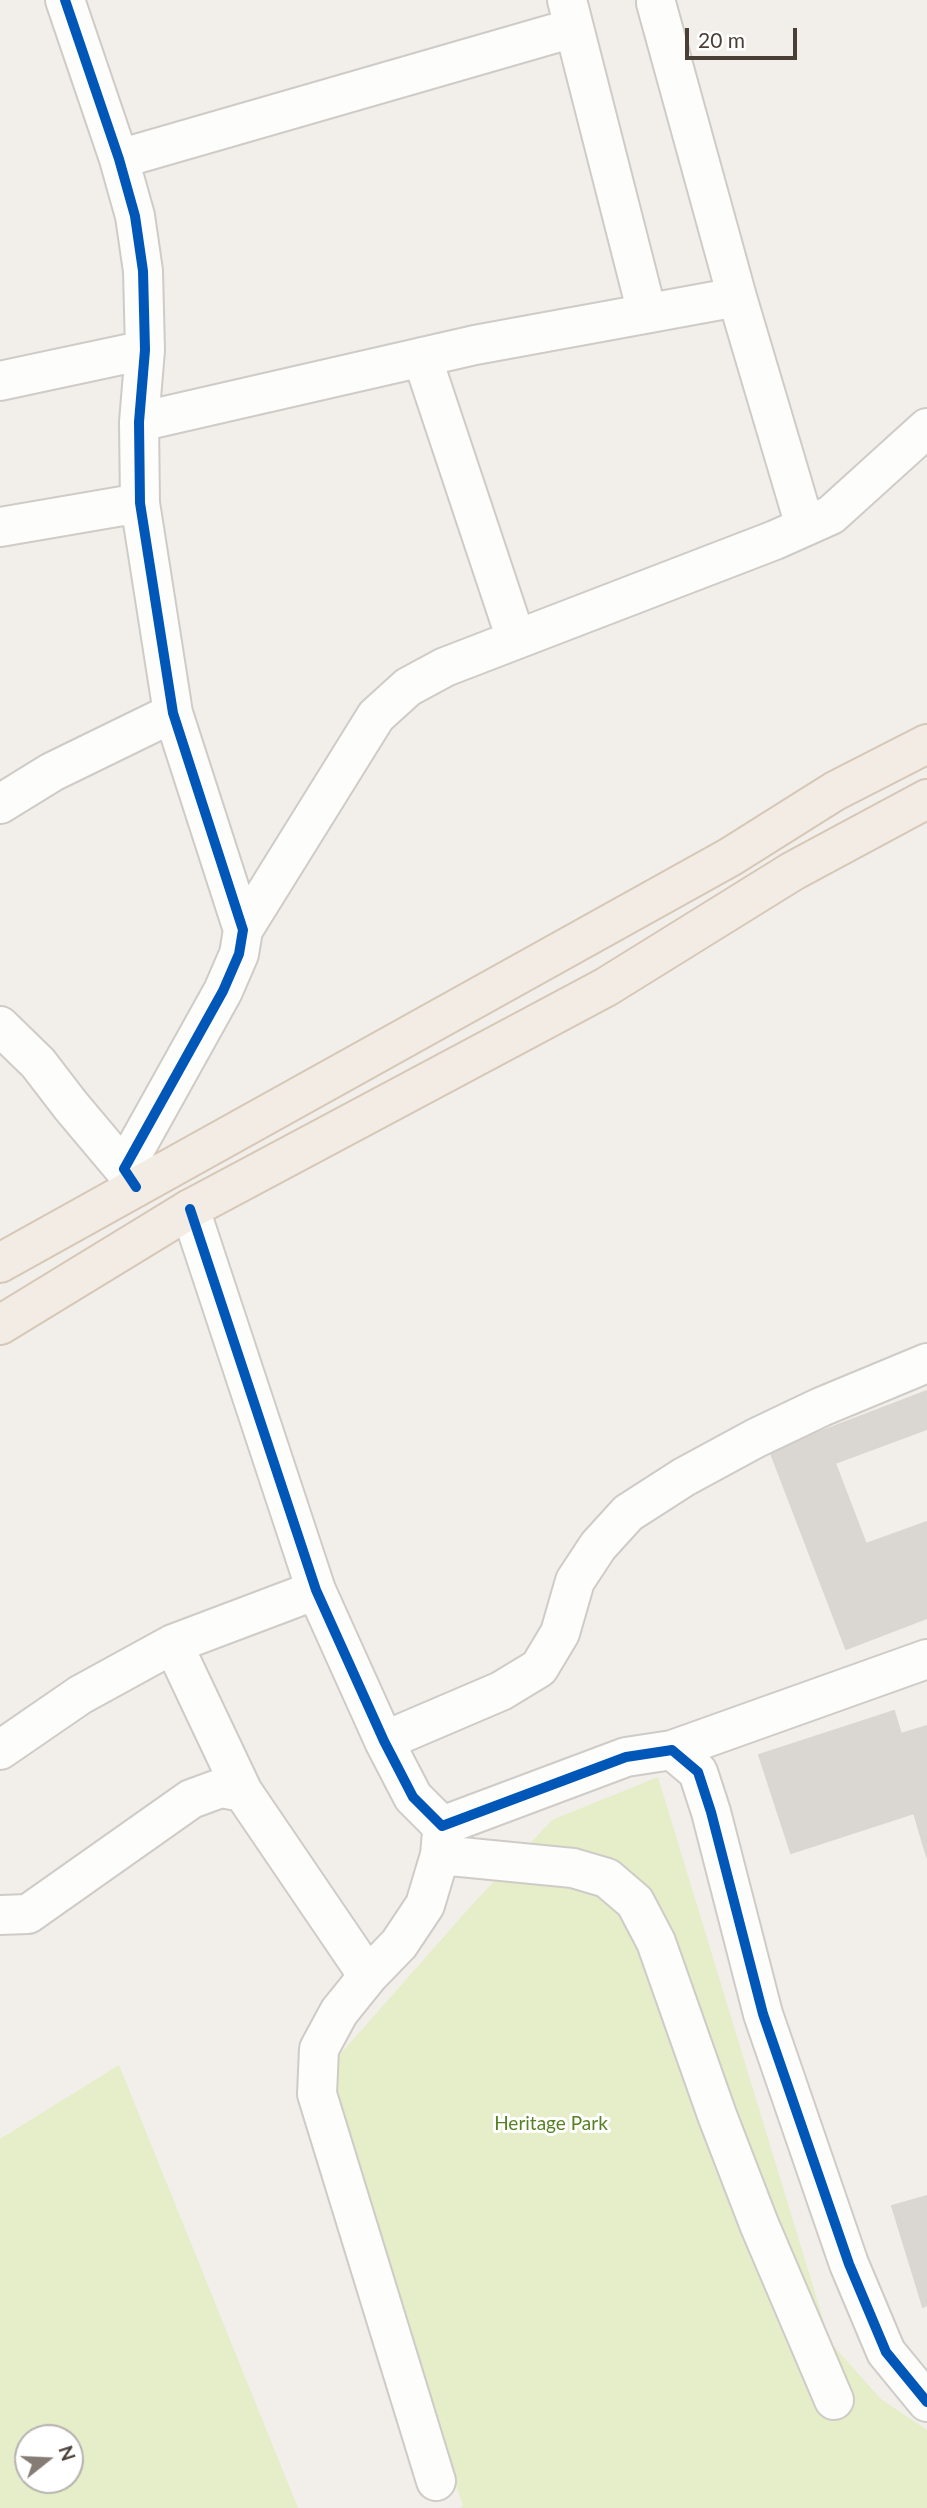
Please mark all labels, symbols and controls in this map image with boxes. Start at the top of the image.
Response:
scale bar [689,14,801,58]
text: 20 m [698,27,745,52]
park label: Heritage Park [494,2113,608,2135]
north arrow [14,2424,84,2494]
text: N [54,2442,81,2463]

